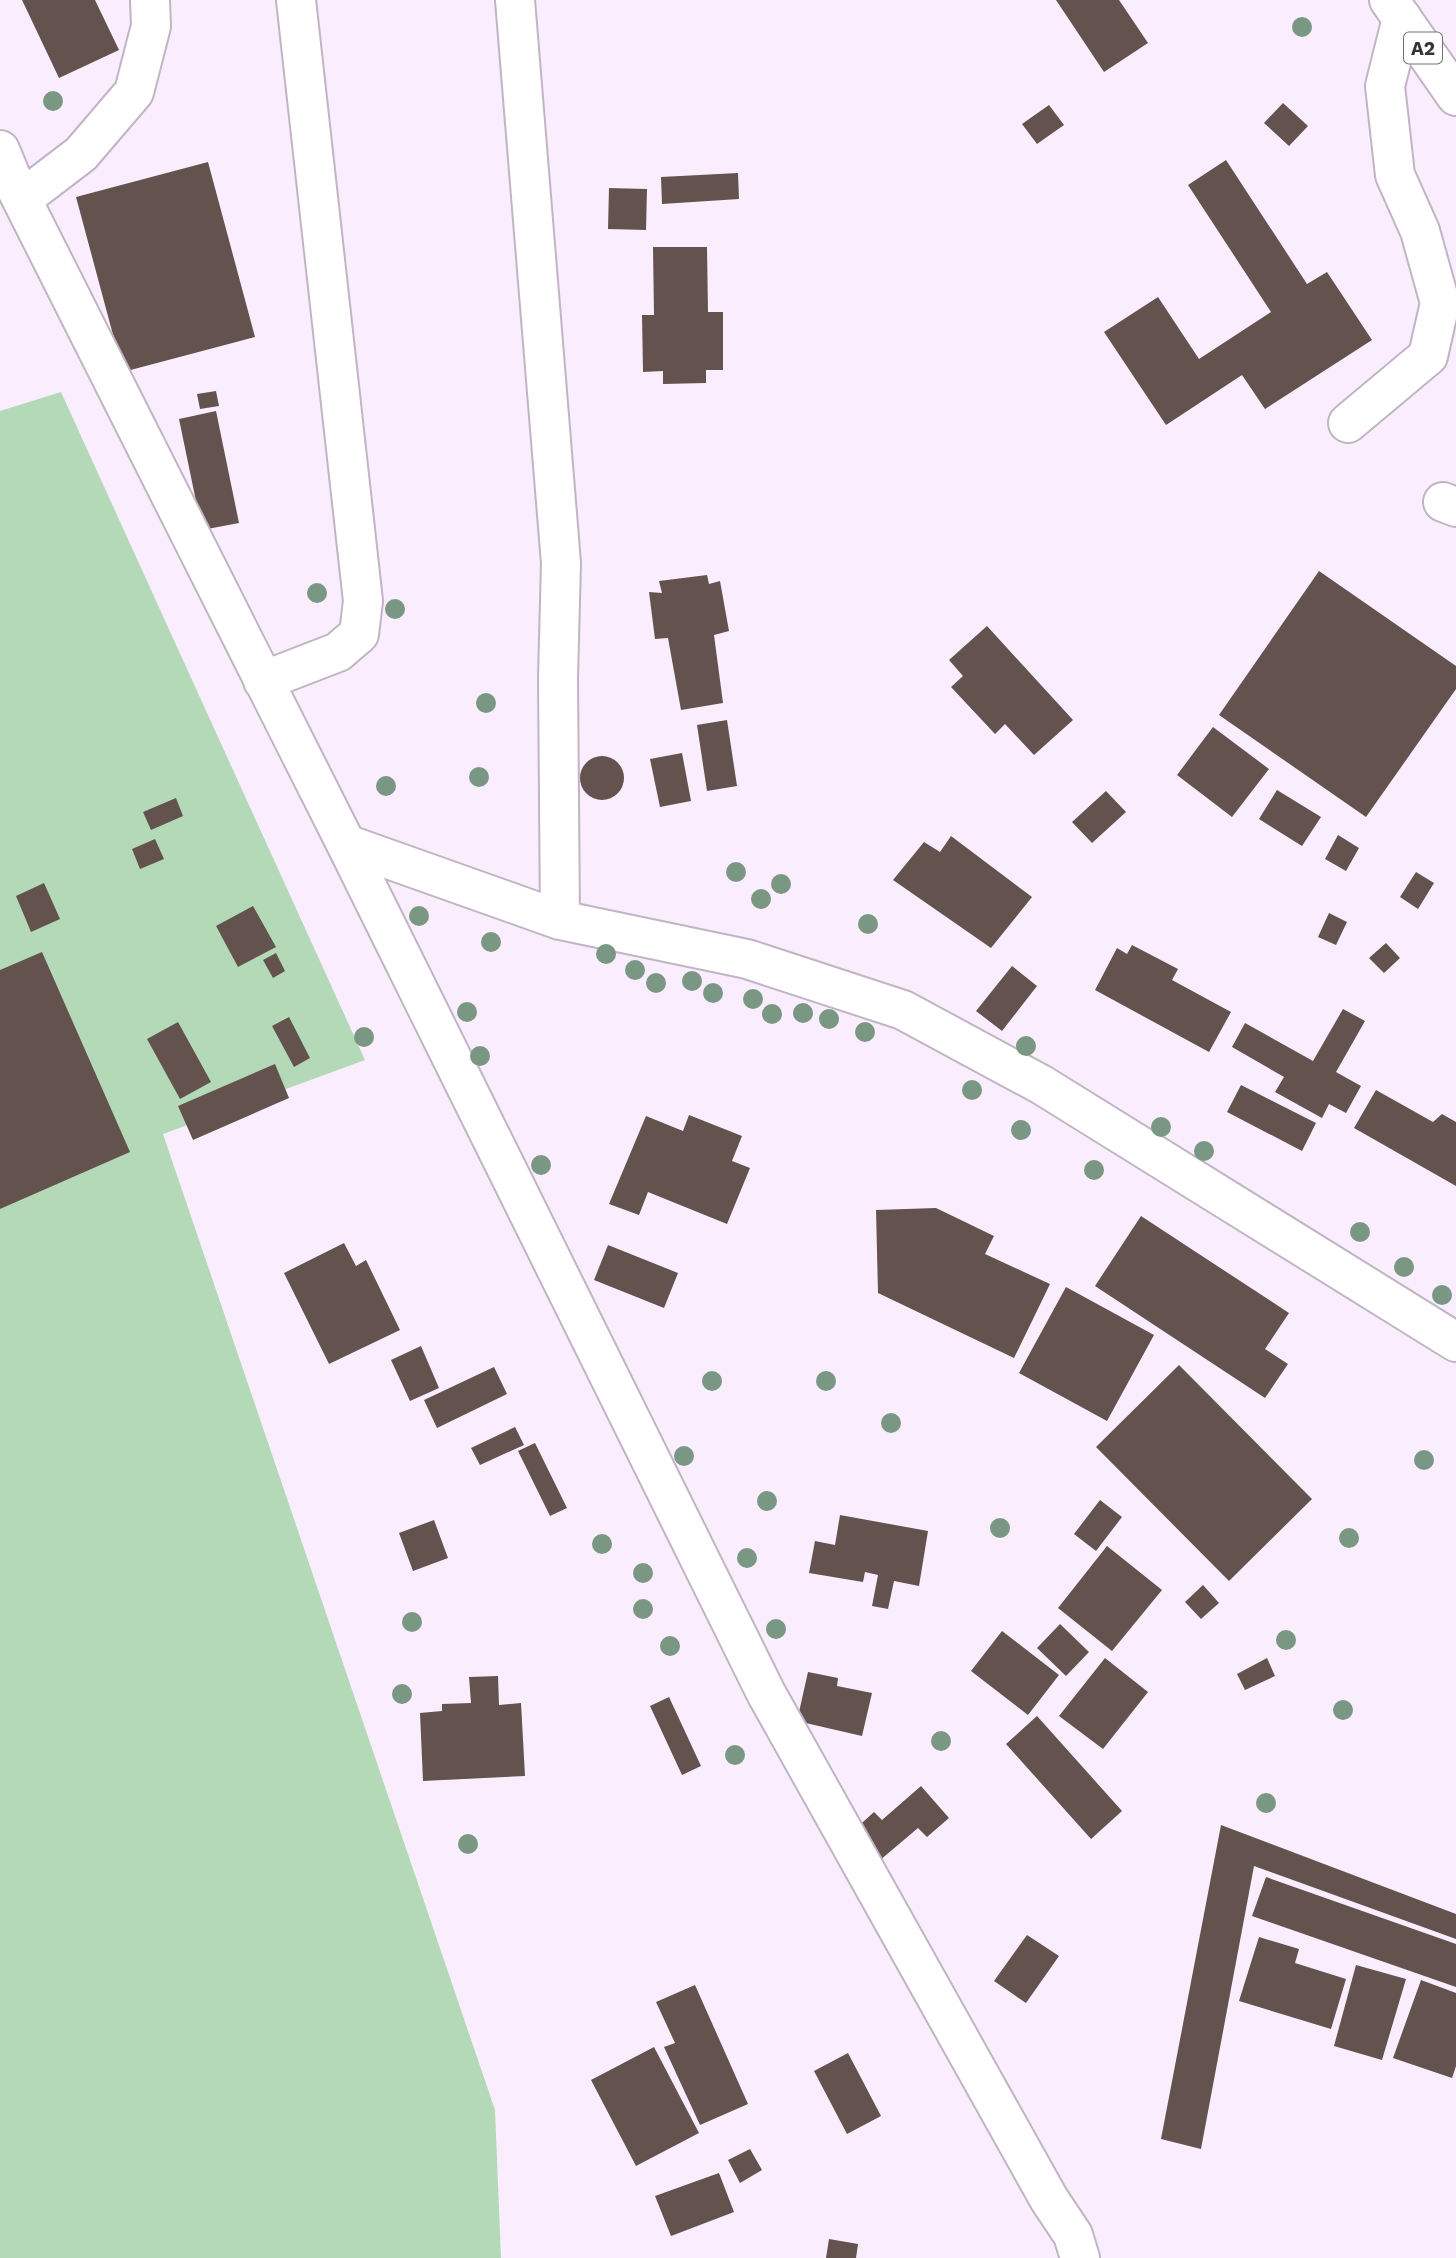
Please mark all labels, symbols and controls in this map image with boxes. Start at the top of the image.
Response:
road number: A2 [1404,32,1442,64]

